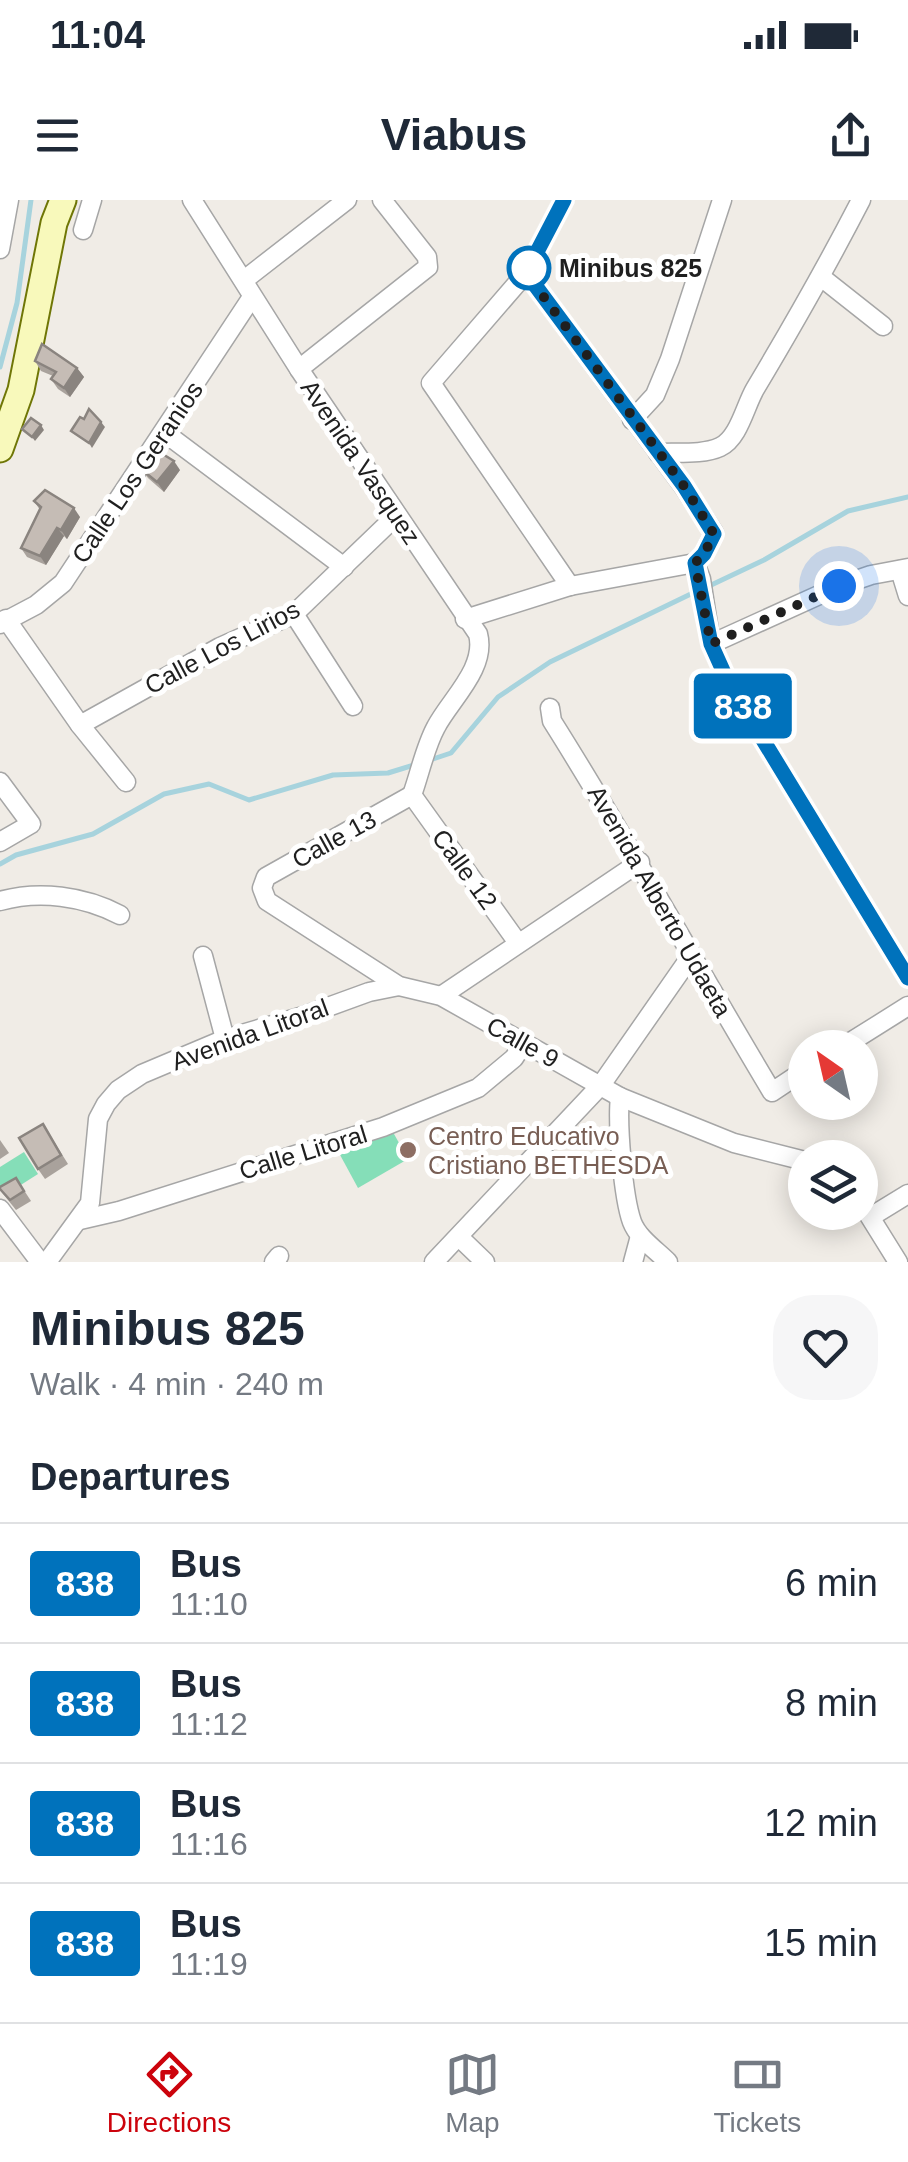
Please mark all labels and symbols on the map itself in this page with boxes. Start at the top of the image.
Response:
marker: Minibus 825 [508,247,550,289]
place label: Minibus 825 [559,254,702,282]
street label: Avenida Vasquez [296,374,426,550]
street label: Calle Los Geranios [66,376,208,568]
your location [814,561,864,611]
street label: Calle Los Lirios [140,595,304,699]
line badge: 838 [686,674,800,738]
street label: Avenida Alberto Udaeta [582,780,738,1022]
street label: Calle 13 [287,805,381,873]
street label: Calle 12 [427,824,503,914]
street label: Avenida Litoral [168,993,332,1075]
street label: Calle 9 [482,1011,564,1073]
north arrow [788,1030,878,1120]
street label: Calle Litoral [236,1119,370,1185]
place label: Centro Educativo Cristiano BETHESDA [428,1122,669,1179]
marker: Centro Educativo Cristiano BETHESDA [397,1139,419,1161]

